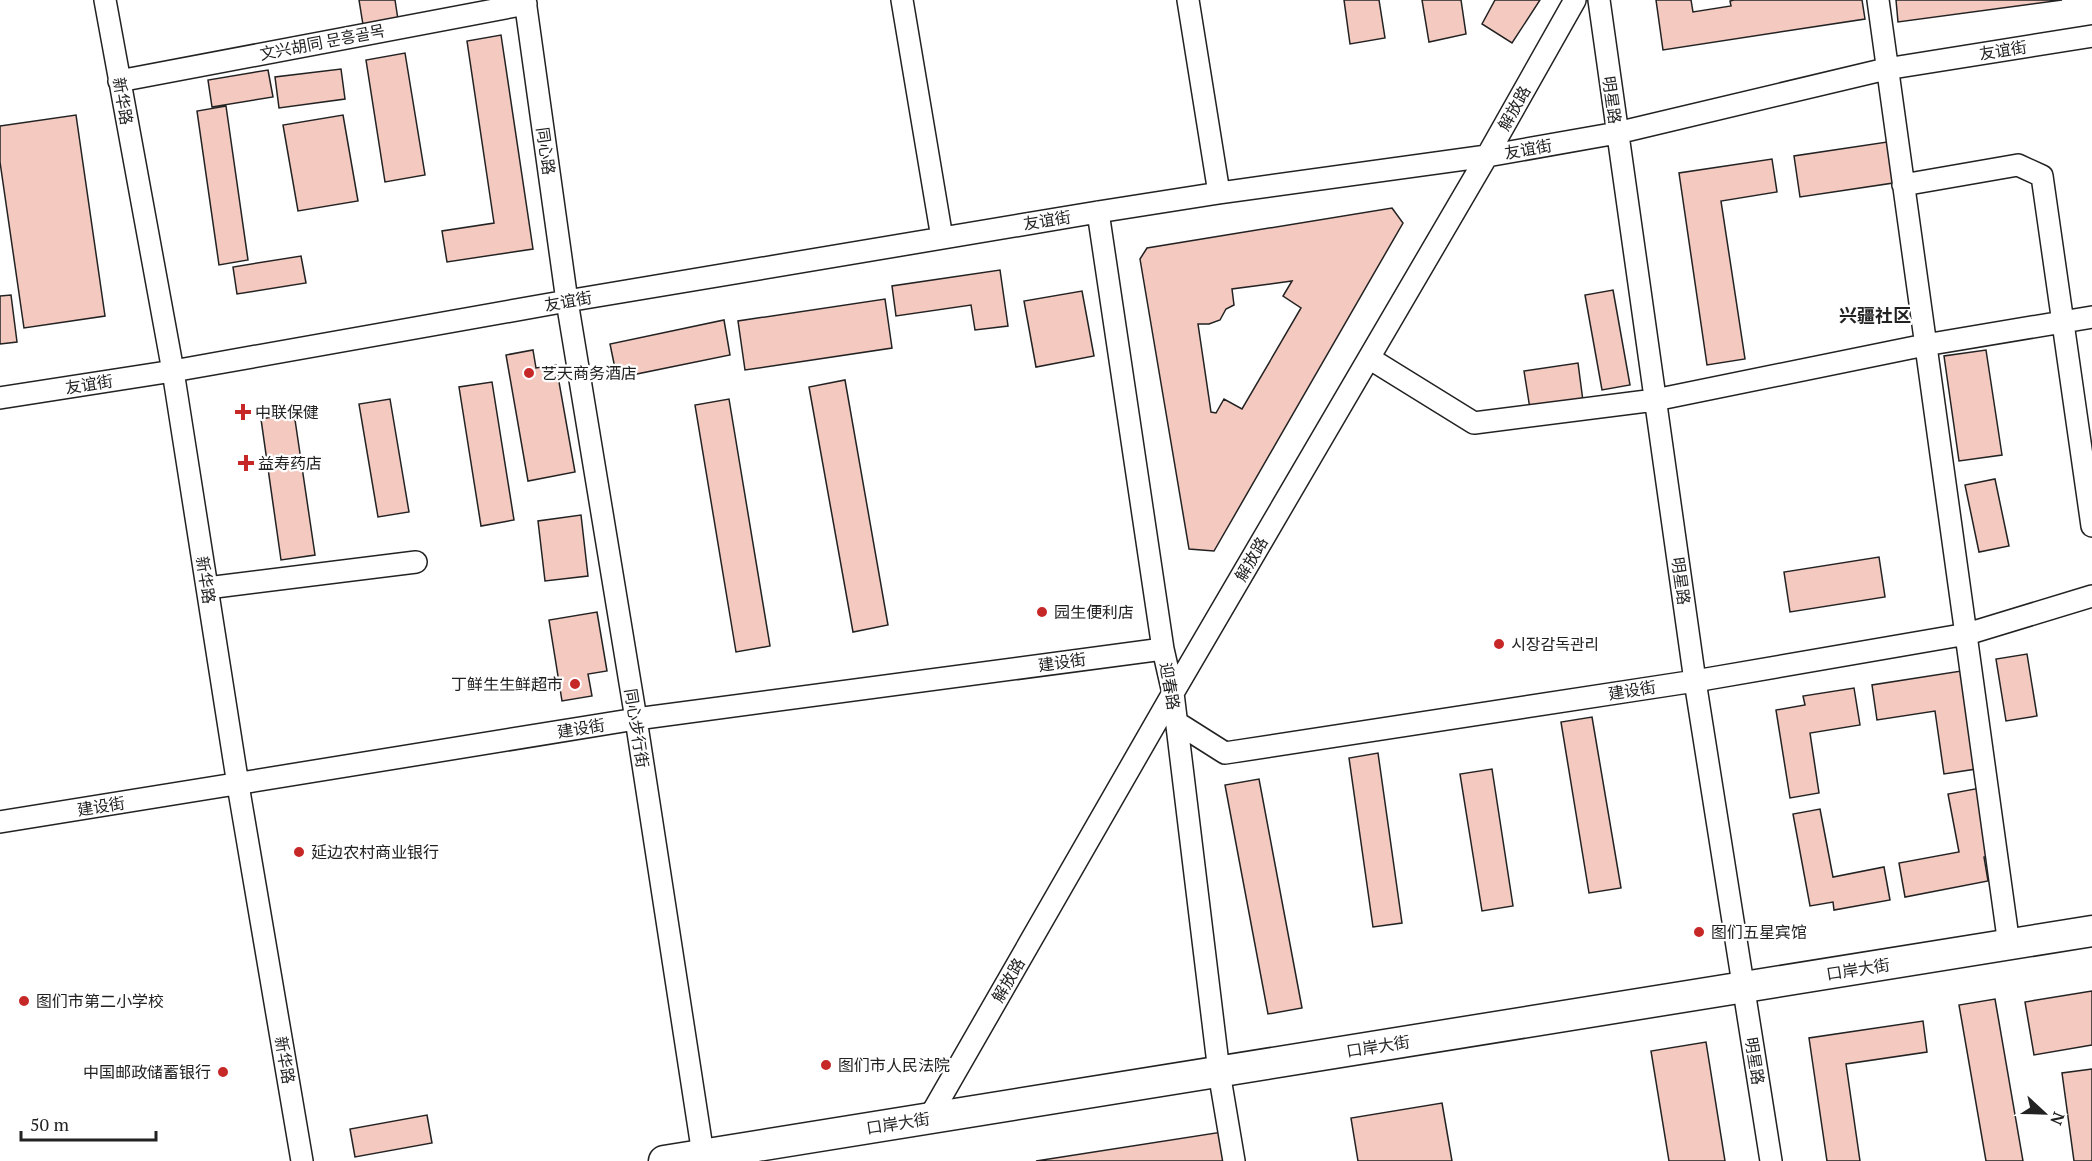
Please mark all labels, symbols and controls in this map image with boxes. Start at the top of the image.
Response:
street label: 文兴胡同 문흥골목 [258,19,387,65]
street label: 友谊街 [1978,35,2028,65]
street label: 新华路 [108,75,138,127]
street label: 明星路 [1598,75,1626,125]
street label: 解放路 [1493,82,1535,134]
street label: 同心路 [532,126,560,176]
street label: 友谊街 [1502,134,1554,164]
street label: 友谊街 [1022,205,1072,235]
street label: 友谊街 [542,286,594,316]
district label: 兴疆社区 [1839,303,1911,327]
place label: 艺天商务酒店 [541,362,637,384]
marker: 艺天商务酒店 [522,366,536,380]
street label: 友谊街 [64,369,114,399]
place label: 中联保健 [255,401,319,423]
marker: 中联保健 [236,405,250,419]
place label: 益寿药店 [258,452,322,474]
marker: 益寿药店 [239,456,253,470]
street label: 解放路 [1229,533,1273,585]
street label: 新华路 [191,555,221,605]
street label: 明星路 [1667,556,1695,606]
place label: 园生便利店 [1054,601,1134,623]
marker: 园生便利店 [1035,605,1049,619]
place label: 시장감독관리 [1511,633,1599,655]
marker: 시장감독관리 [1492,637,1506,651]
street label: 建设街 [1037,648,1087,676]
street label: 迎春路 [1155,660,1185,712]
place label: 丁鲜生生鲜超市 [451,673,563,695]
street label: 建设街 [1607,675,1657,705]
marker: 丁鲜生生鲜超市 [568,677,582,691]
street label: 同心步行街 [620,687,654,769]
street label: 建设街 [556,713,606,743]
street label: 建设街 [76,791,126,821]
place label: 延边农村商业银行 [311,841,439,863]
marker: 延边农村商业银行 [292,845,306,859]
place label: 图们五星宾馆 [1711,921,1807,943]
marker: 图们五星宾馆 [1692,925,1706,939]
street label: 口岸大街 [1825,953,1891,985]
street label: 解放路 [986,954,1030,1006]
place label: 图们市第二小学校 [36,990,164,1012]
marker: 图们市第二小学校 [17,994,31,1008]
street label: 口岸大街 [1345,1030,1411,1062]
street label: 新华路 [270,1034,300,1086]
street label: 明星路 [1740,1036,1770,1086]
place label: 图们市人民法院 [838,1054,950,1076]
marker: 图们市人民法院 [819,1058,833,1072]
place label: 中国邮政储蓄银行 [83,1061,211,1083]
marker: 中国邮政储蓄银行 [216,1065,230,1079]
north arrow [2014,1083,2074,1143]
scale bar [21,1104,156,1142]
street label: 口岸大街 [865,1107,931,1139]
text: N [2045,1109,2070,1128]
text: 50 m [30,1112,70,1136]

